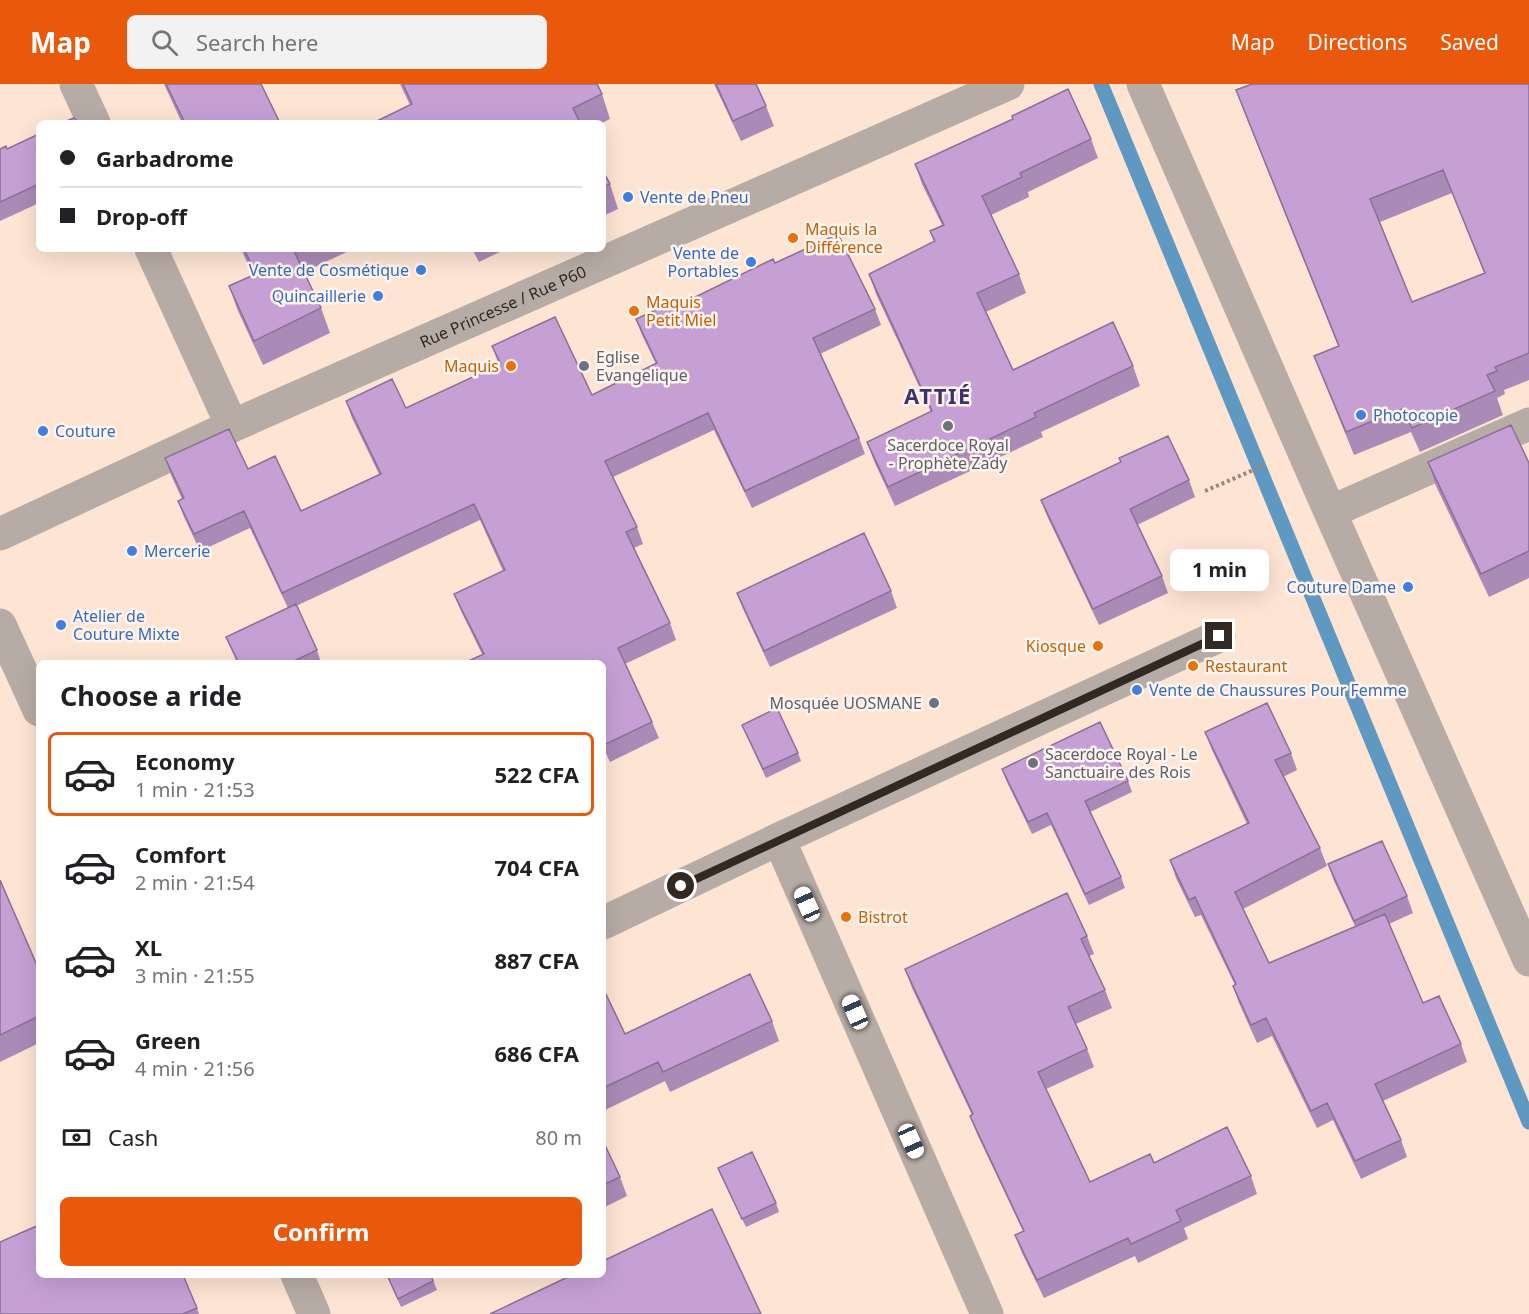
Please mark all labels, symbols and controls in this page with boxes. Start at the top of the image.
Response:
search box [127,15,547,69]
text: Map [30,23,91,61]
icon: search [148,26,181,59]
text: Search here [196,27,318,57]
text: Map [1231,28,1275,56]
text: Directions [1308,28,1407,56]
text: Saved [1440,28,1499,56]
text: Garbadrome [96,143,234,173]
place label: Vente de Pneu [640,186,749,208]
marker: Vente de Pneu [621,190,635,204]
text: Drop-off [96,201,187,231]
place label: Maquis la Différence [805,218,883,258]
marker: Maquis la Différence [786,231,800,245]
place label: Vente de Portables [668,242,739,282]
marker: Vente de Portables [744,255,758,269]
place label: Vente de Cosmétique [249,259,409,281]
street label: Rue Princesse / Rue P60 [416,260,590,353]
marker: Vente de Cosmétique [414,263,428,277]
place label: Quincaillerie [272,285,366,307]
marker: Quincaillerie [371,289,385,303]
place label: Maquis Petit Miel [646,291,716,331]
marker: Maquis Petit Miel [627,304,641,318]
place label: Eglise Evangelique [596,346,688,386]
place label: Maquis [444,355,499,377]
marker: Maquis [504,359,518,373]
marker: Eglise Evangelique [577,359,591,373]
district label: ATTIÉ [904,380,972,410]
place label: Photocopie [1373,404,1458,426]
marker: Photocopie [1354,408,1368,422]
marker: Sacerdoce Royal - Prophète Zady [941,419,955,433]
place label: Couture [55,420,116,442]
marker: Couture [36,424,50,438]
place label: Sacerdoce Royal - Prophète Zady [887,434,1009,474]
place label: Mercerie [144,540,210,562]
marker: Mercerie [125,544,139,558]
callout: 1 min [1170,549,1268,591]
text: 1 min [1192,556,1247,583]
place label: Couture Dame [1287,576,1396,598]
marker: Couture Dame [1401,580,1415,594]
place label: Atelier de Couture Mixte [73,605,180,645]
marker: Atelier de Couture Mixte [54,618,68,632]
route end [1205,622,1232,649]
place label: Kiosque [1026,635,1086,657]
marker: Kiosque [1091,639,1105,653]
place label: Restaurant [1205,655,1287,677]
marker: Restaurant [1186,659,1200,673]
text: Choose a ride [60,677,242,714]
place label: Vente de Chaussures Pour Femme [1149,679,1407,701]
marker: Vente de Chaussures Pour Femme [1130,683,1144,697]
place label: Mosquée UOSMANE [769,692,922,714]
marker: Mosquée UOSMANE [927,696,941,710]
place label: Sacerdoce Royal - Le Sanctuaire des Rois [1045,743,1198,783]
text: Economy [135,746,234,776]
icon: car [63,747,117,801]
marker: Sacerdoce Royal - Le Sanctuaire des Rois [1026,756,1040,770]
text: 522 CFA [495,759,579,789]
text: 1 min · 21:53 [135,776,255,803]
text: Comfort [135,839,226,869]
icon: car [63,840,117,894]
text: 704 CFA [495,852,579,882]
text: 2 min · 21:54 [135,869,255,896]
route start [667,872,694,899]
car [791,884,823,924]
place label: Bistrot [858,906,908,928]
marker: Bistrot [839,910,853,924]
text: XL [135,932,162,962]
icon: car [63,933,117,987]
text: 887 CFA [495,945,579,975]
text: 3 min · 21:55 [135,962,255,989]
car [839,992,871,1032]
text: Green [135,1025,201,1055]
icon: car [63,1026,117,1080]
text: 686 CFA [495,1038,579,1068]
text: 4 min · 21:56 [135,1055,255,1082]
icon: cash [60,1121,93,1154]
car [895,1121,927,1161]
text: Cash [108,1122,158,1152]
text: 80 m [535,1124,582,1151]
button: Confirm [60,1197,582,1266]

